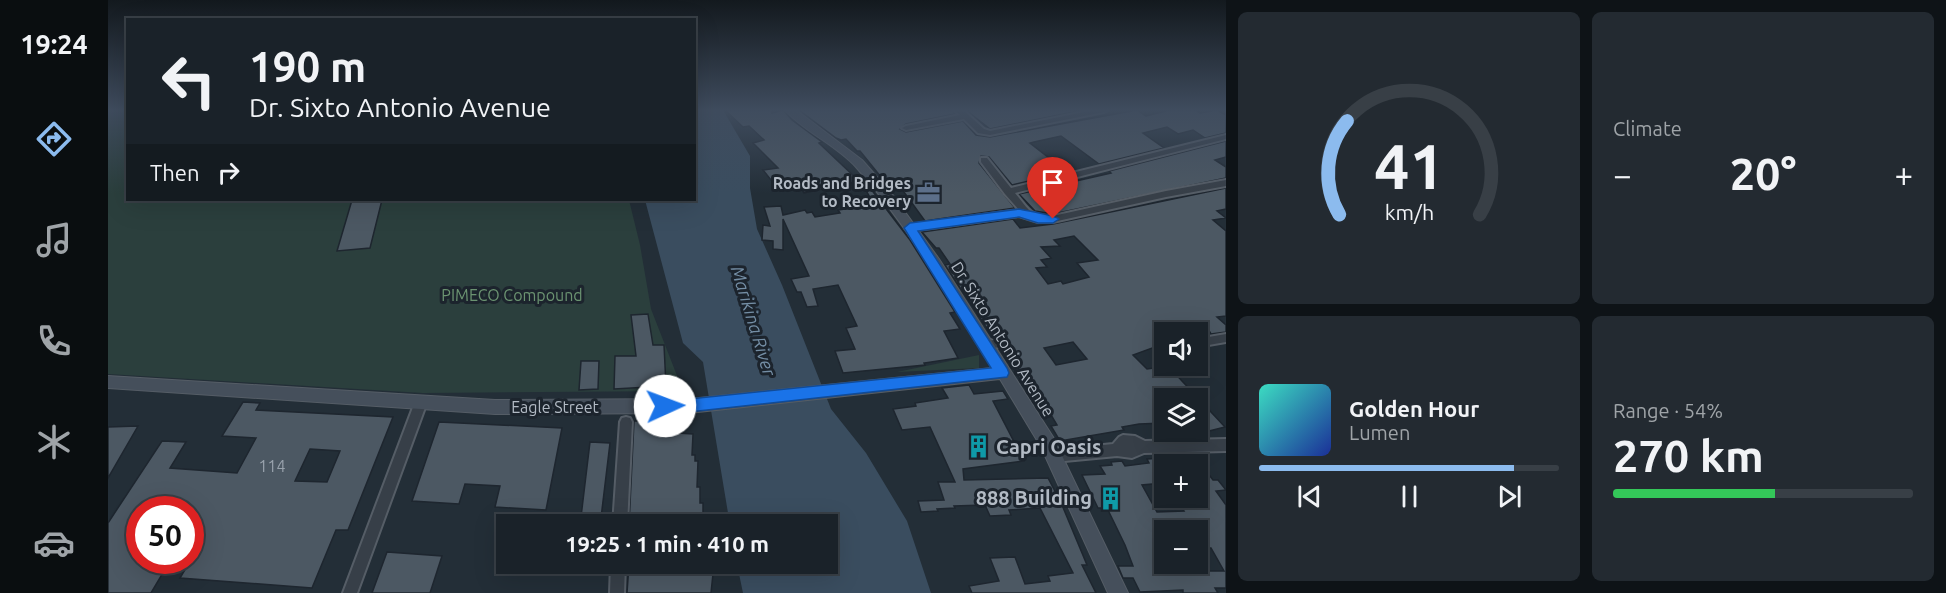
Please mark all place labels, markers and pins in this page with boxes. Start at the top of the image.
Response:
pin [1027,157,1078,219]
place label: Roads and Bridges to Recovery [773,174,911,210]
office icon: Roads and Bridges to Recovery [916,179,942,205]
building icon: Capri Oasis [965,434,991,460]
place label: Capri Oasis [996,435,1101,458]
building icon: 888 Building [1097,485,1123,511]
place label: 888 Building [976,486,1092,509]

